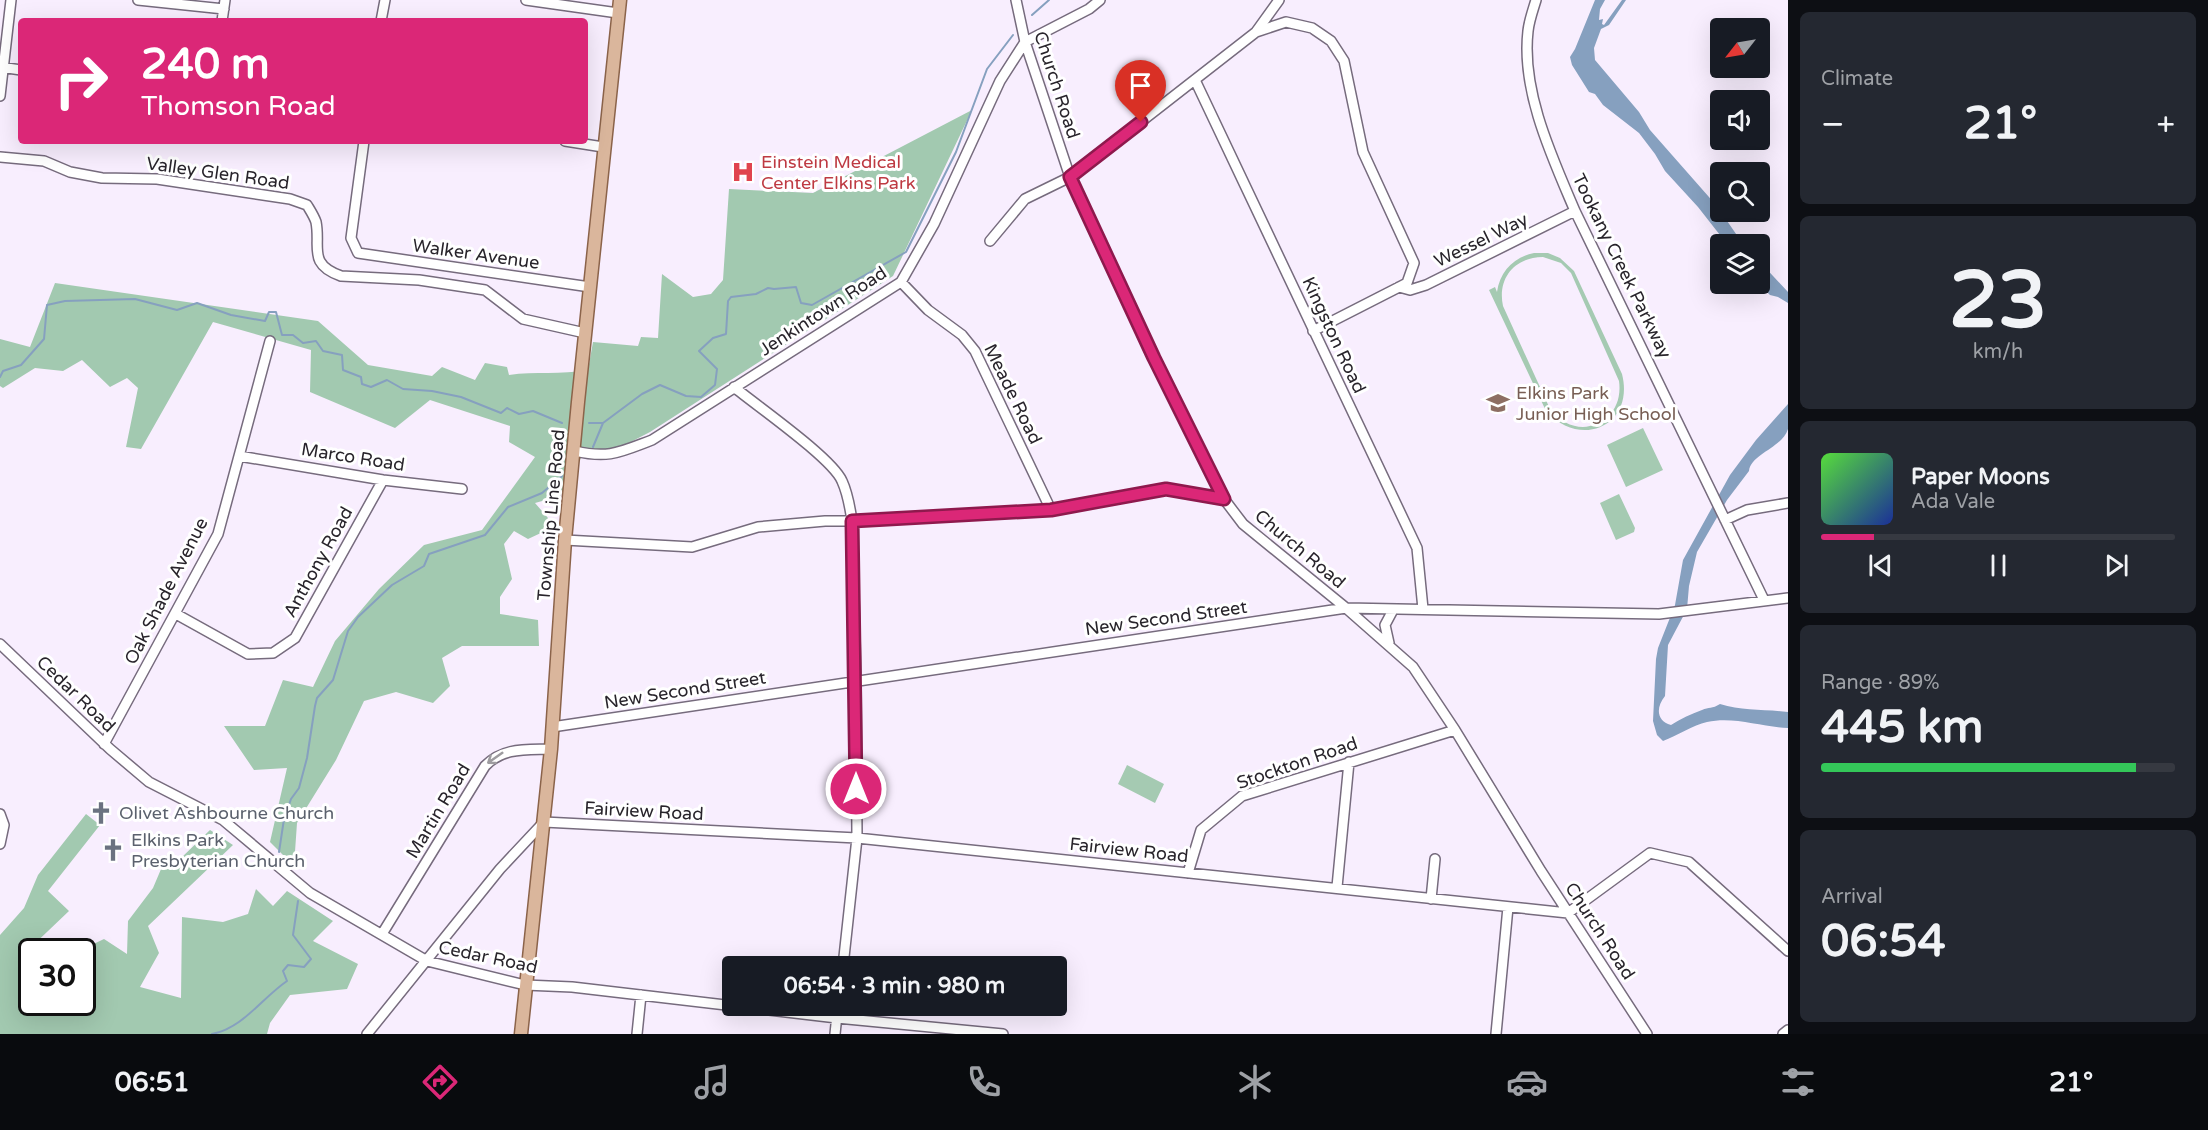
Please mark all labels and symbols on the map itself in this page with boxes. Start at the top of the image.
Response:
north arrow [1710,18,1770,78]
street label: Church Road [1029,29,1085,141]
pin [1115,60,1166,122]
place label: Einstein Medical Center Elkins Park [761,151,916,194]
street label: Valley Glen Road [145,152,291,194]
hospital icon: Einstein Medical Center Elkins Park [730,159,756,185]
street label: Tookany Creek Parkway [1568,170,1676,362]
street label: Wessel Way [1431,208,1532,272]
street label: Walker Avenue [411,234,541,274]
street label: Jenkintown Road [755,262,891,360]
street label: Kingston Road [1297,273,1371,397]
street label: Meade Road [979,340,1047,448]
place label: Elkins Park Junior High School [1516,382,1676,425]
school or university icon: Elkins Park Junior High School [1485,390,1511,416]
street label: Township Line Road [533,428,569,602]
street label: Marco Road [300,438,406,476]
street label: Anthony Road [279,503,357,621]
street label: Church Road [1250,505,1350,593]
street label: Oak Shade Avenue [119,514,213,668]
street label: New Second Street [1084,596,1249,640]
street label: Cedar Road [32,651,120,737]
street label: New Second Street [603,666,768,714]
street label: Stockton Road [1234,732,1360,794]
one-way arrow [486,752,503,765]
position arrow [824,757,888,821]
street label: Martin Road [401,760,475,862]
street label: Fairview Road [584,797,704,825]
church icon: Olivet Ashbourne Church [88,800,114,826]
place label: Olivet Ashbourne Church [119,802,334,824]
place label: Elkins Park Presbyterian Church [131,829,305,872]
street label: Fairview Road [1068,833,1190,867]
church icon: Elkins Park Presbyterian Church [100,837,126,863]
street label: Church Road [1560,878,1640,984]
street label: Cedar Road [436,936,540,978]
speed limit sign: 30 [18,938,96,1016]

